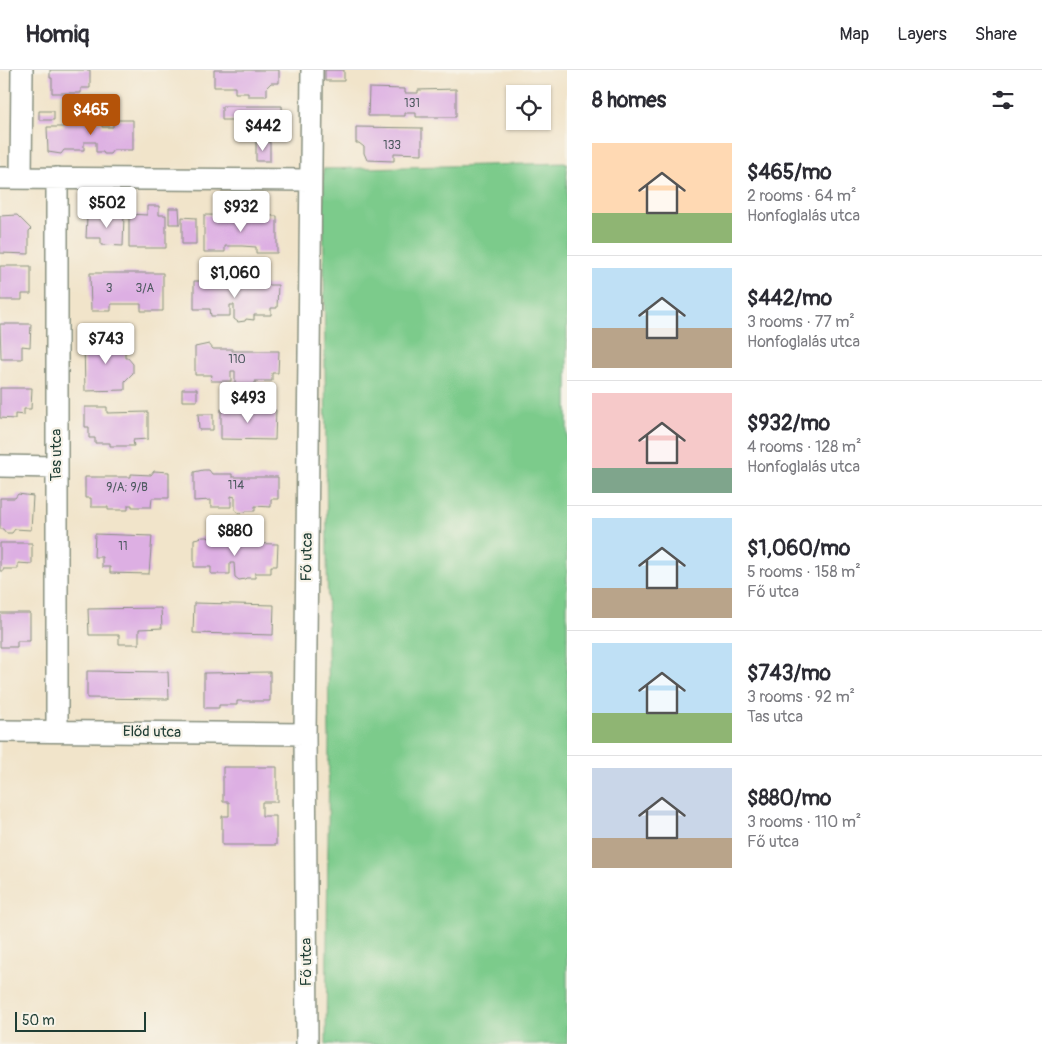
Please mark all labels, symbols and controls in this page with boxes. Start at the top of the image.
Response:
text: Homiq [25,20,89,49]
text: Map [840,23,869,46]
text: Layers [897,23,947,46]
text: Share [975,23,1017,46]
map controls [506,85,551,130]
button: locate [506,85,551,130]
icon: filters [989,86,1017,114]
text: 8 homes [592,87,666,114]
pin: $465 [61,93,121,136]
house number: 131 [404,96,420,111]
text: $465 [73,100,109,120]
pin: $442 [233,109,293,152]
text: $442 [245,116,281,136]
house number: 133 [383,138,401,153]
text: $465/mo [747,159,832,186]
icon: home [632,163,692,223]
pin: $502 [77,186,137,229]
text: 2 rooms · 64 m² [747,186,857,206]
pin: $932 [211,190,271,233]
text: $502 [88,193,126,213]
text: $932 [224,197,258,217]
text: Honfoglalás utca [747,206,860,226]
pin: $1,060 [194,256,276,299]
text: $1,060 [210,263,260,283]
house number: 3 [106,281,113,296]
house number: 3/A [136,281,155,296]
text: $442/mo [747,285,832,312]
icon: home [632,288,692,348]
text: 3 rooms · 77 m² [747,312,855,332]
pin: $743 [76,322,136,365]
text: $743 [88,329,124,349]
text: Honfoglalás utca [747,332,860,352]
house number: 110 [228,352,246,367]
pin: $493 [218,382,278,424]
text: $493 [230,388,266,408]
text: $932/mo [747,410,830,437]
icon: home [632,413,692,473]
street label: Tas utca [47,429,66,481]
text: 4 rooms · 128 m² [747,437,862,457]
text: Honfoglalás utca [747,457,860,477]
house number: 114 [228,478,244,493]
house number: 9/A; 9/B [106,480,148,495]
pin: $880 [205,514,265,557]
text: $880 [217,521,253,541]
street label: Fő utca [297,532,317,582]
text: $1,060/mo [747,535,850,562]
icon: home [632,538,692,598]
house number: 11 [118,539,128,554]
text: 5 rooms · 158 m² [747,562,861,582]
text: Fő utca [747,582,799,602]
text: $743/mo [747,660,831,687]
icon: home [632,663,692,723]
text: 3 rooms · 92 m² [747,687,855,707]
text: Tas utca [747,707,803,727]
street label: Előd utca [123,722,181,742]
text: $880/mo [747,785,831,812]
icon: home [632,788,692,848]
text: 3 rooms · 110 m² [747,812,861,832]
text: Fő utca [747,832,799,852]
street label: Fő utca [297,938,316,986]
scale bar [15,1009,146,1032]
text: 50 m [22,1012,55,1029]

